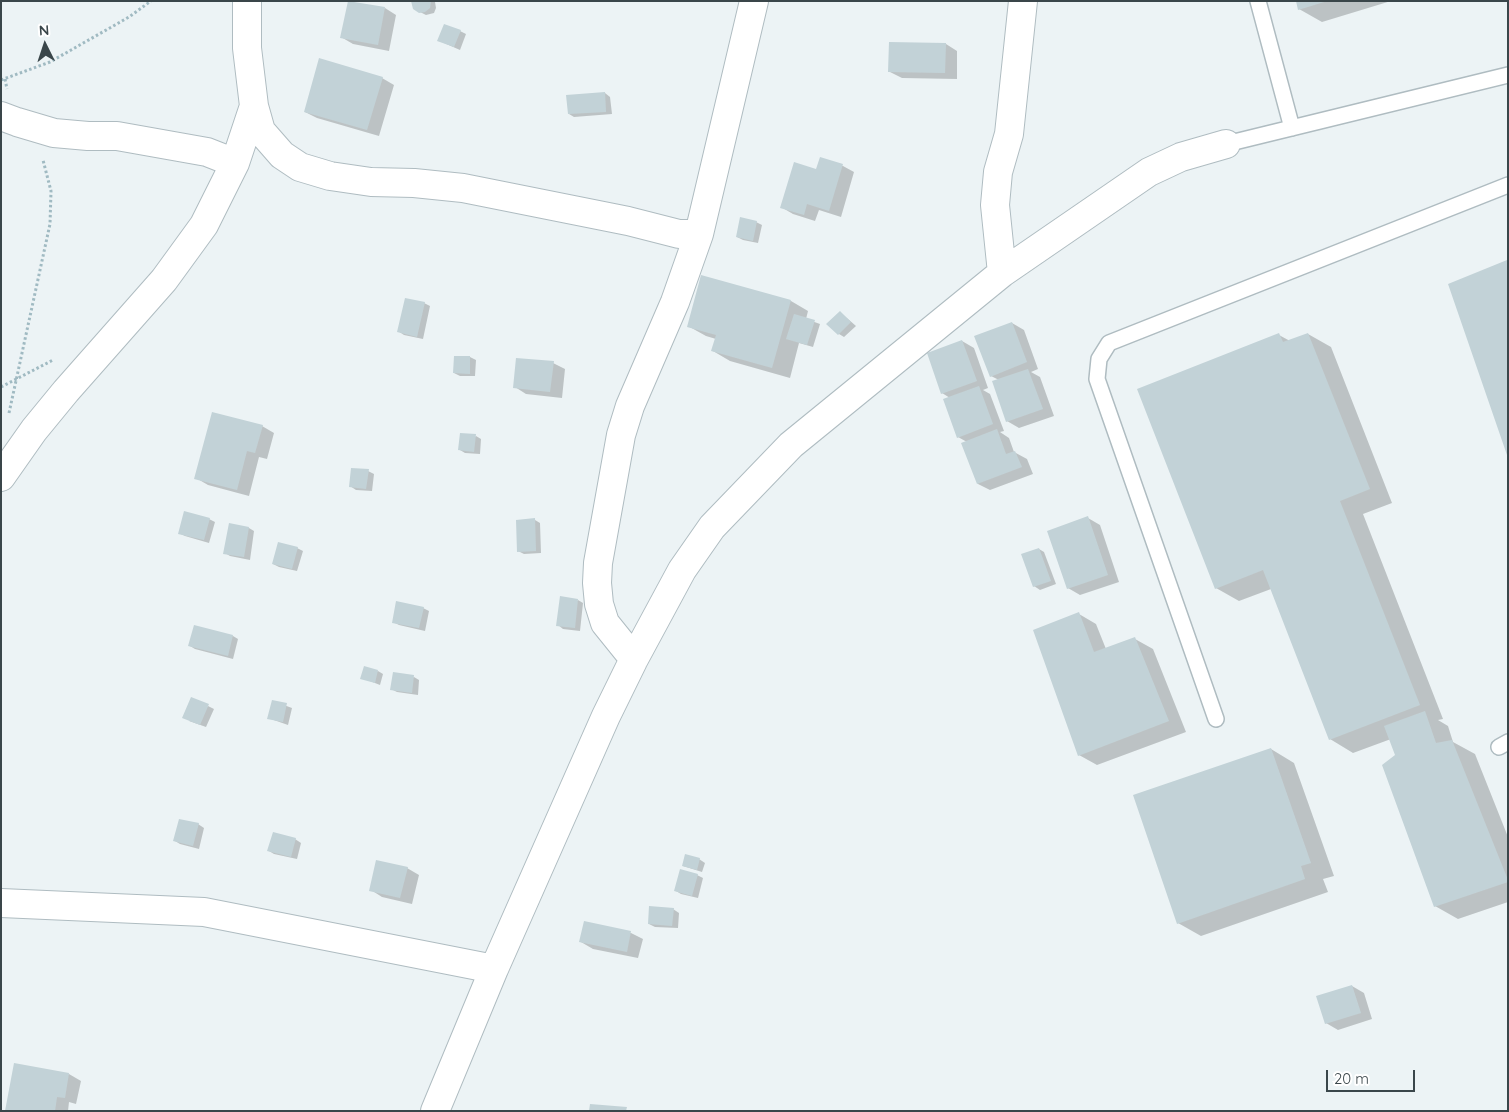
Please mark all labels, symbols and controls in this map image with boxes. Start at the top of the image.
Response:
north arrow [20,20,70,70]
text: N [38,21,50,39]
scale bar [1329,1060,1418,1092]
text: 20 m [1334,1069,1369,1088]

